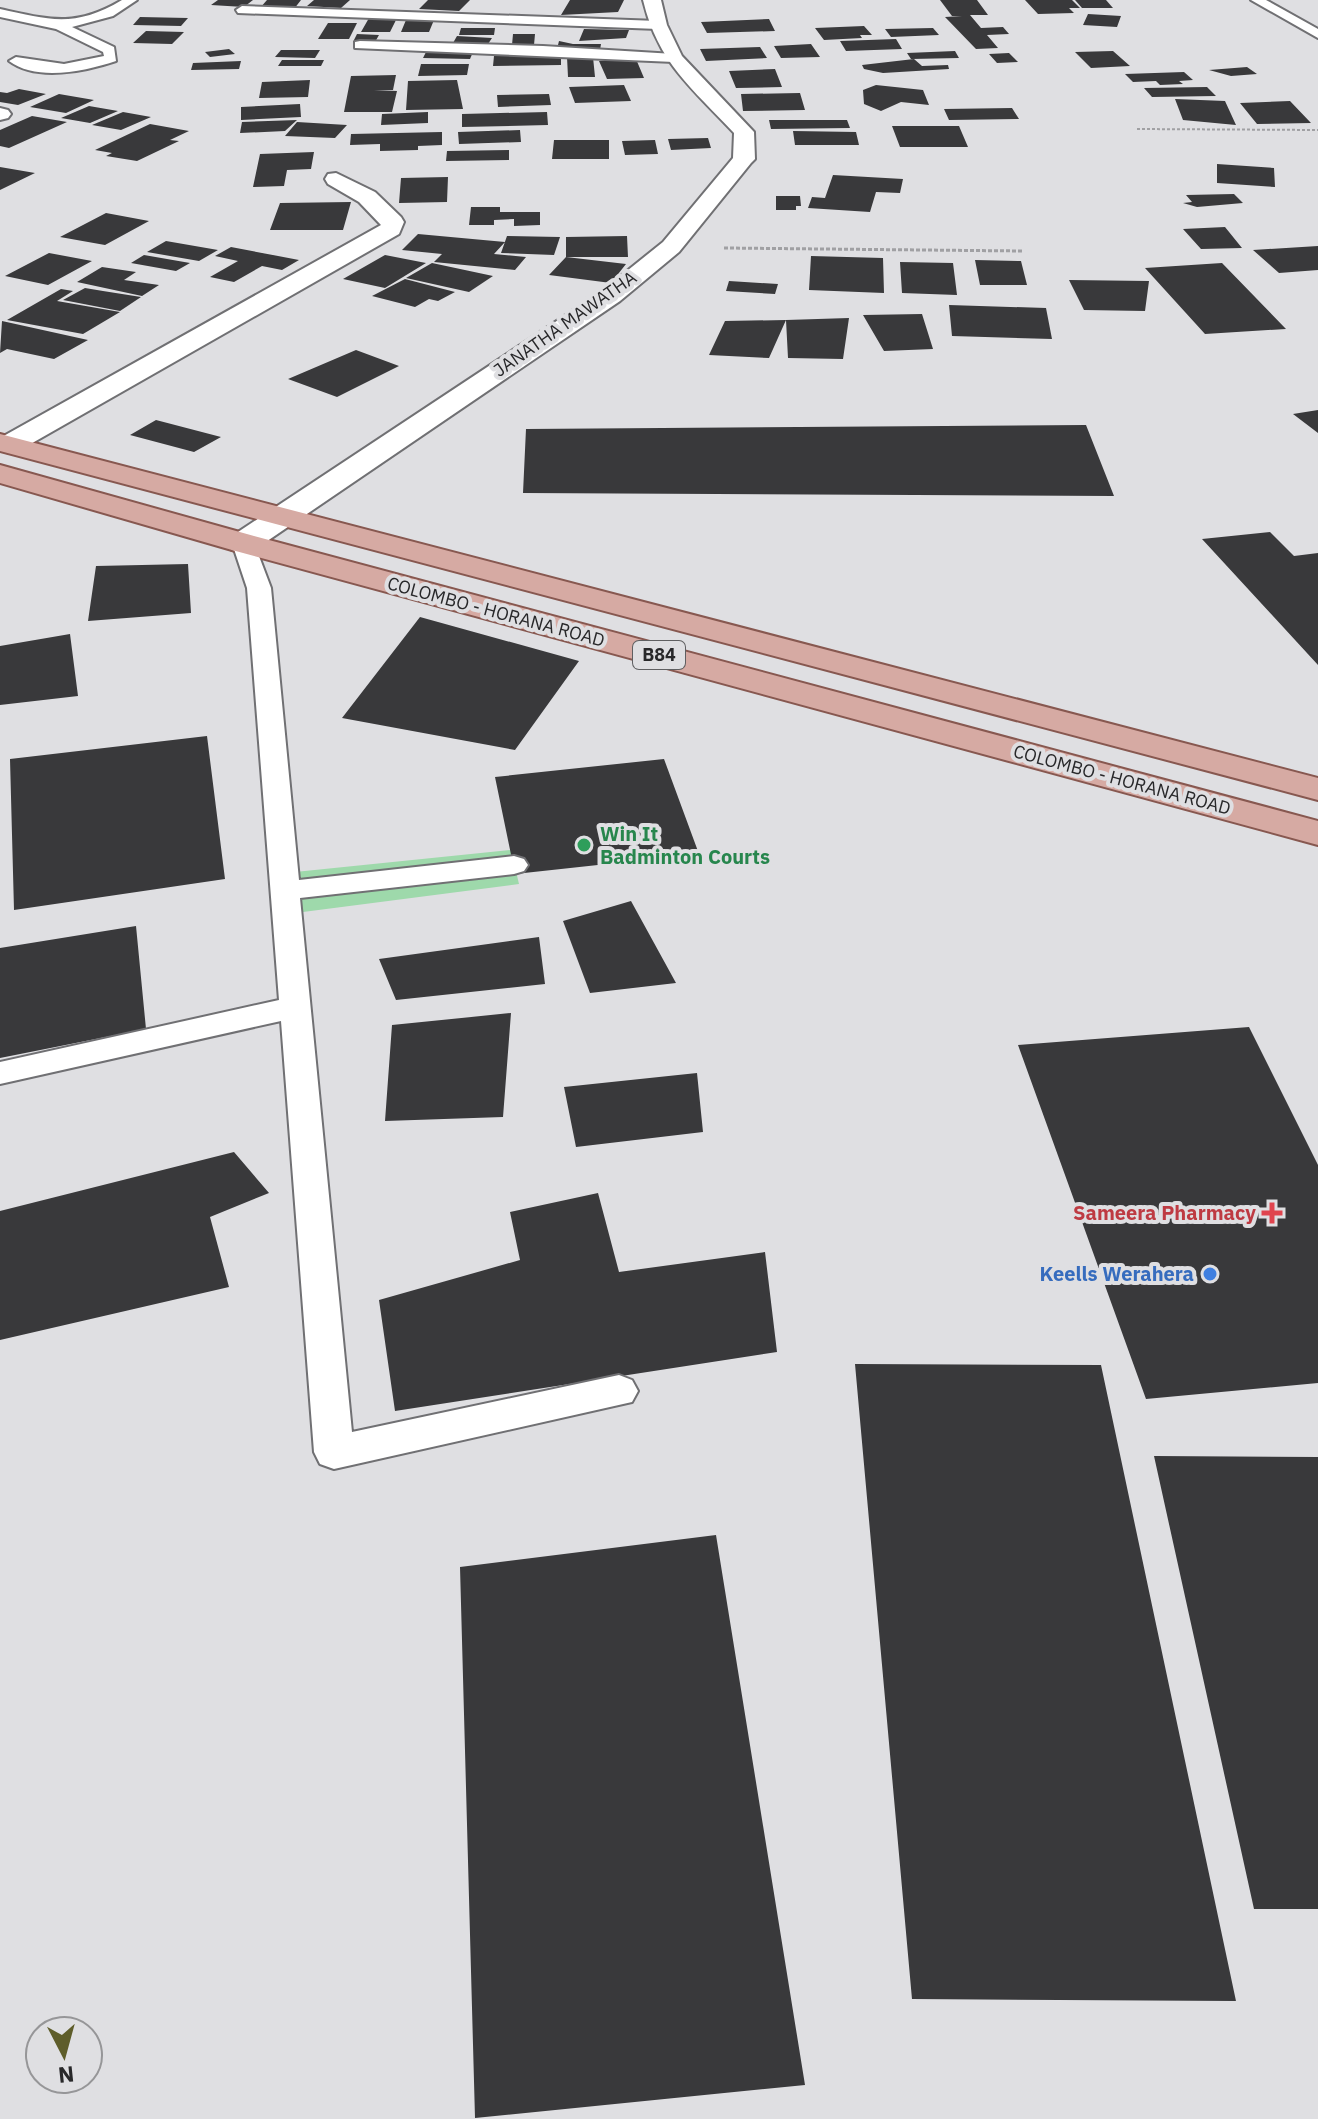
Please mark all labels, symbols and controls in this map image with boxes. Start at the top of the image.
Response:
street label: JANATHA MAWATHA [489,265,641,382]
street label: COLOMBO - HORANA ROAD [385,571,607,652]
road number: B84 [633,641,685,669]
street label: COLOMBO - HORANA ROAD [1011,739,1233,820]
place label: Win It Badminton Courts [600,820,770,870]
marker: Win It Badminton Courts [575,836,593,854]
place label: Sameera Pharmacy [1073,1199,1256,1226]
marker: Sameera Pharmacy [1263,1204,1281,1222]
place label: Keells Werahera [1040,1260,1194,1287]
marker: Keells Werahera [1201,1265,1219,1283]
north arrow [24,2015,104,2095]
text: N [57,2060,76,2091]

